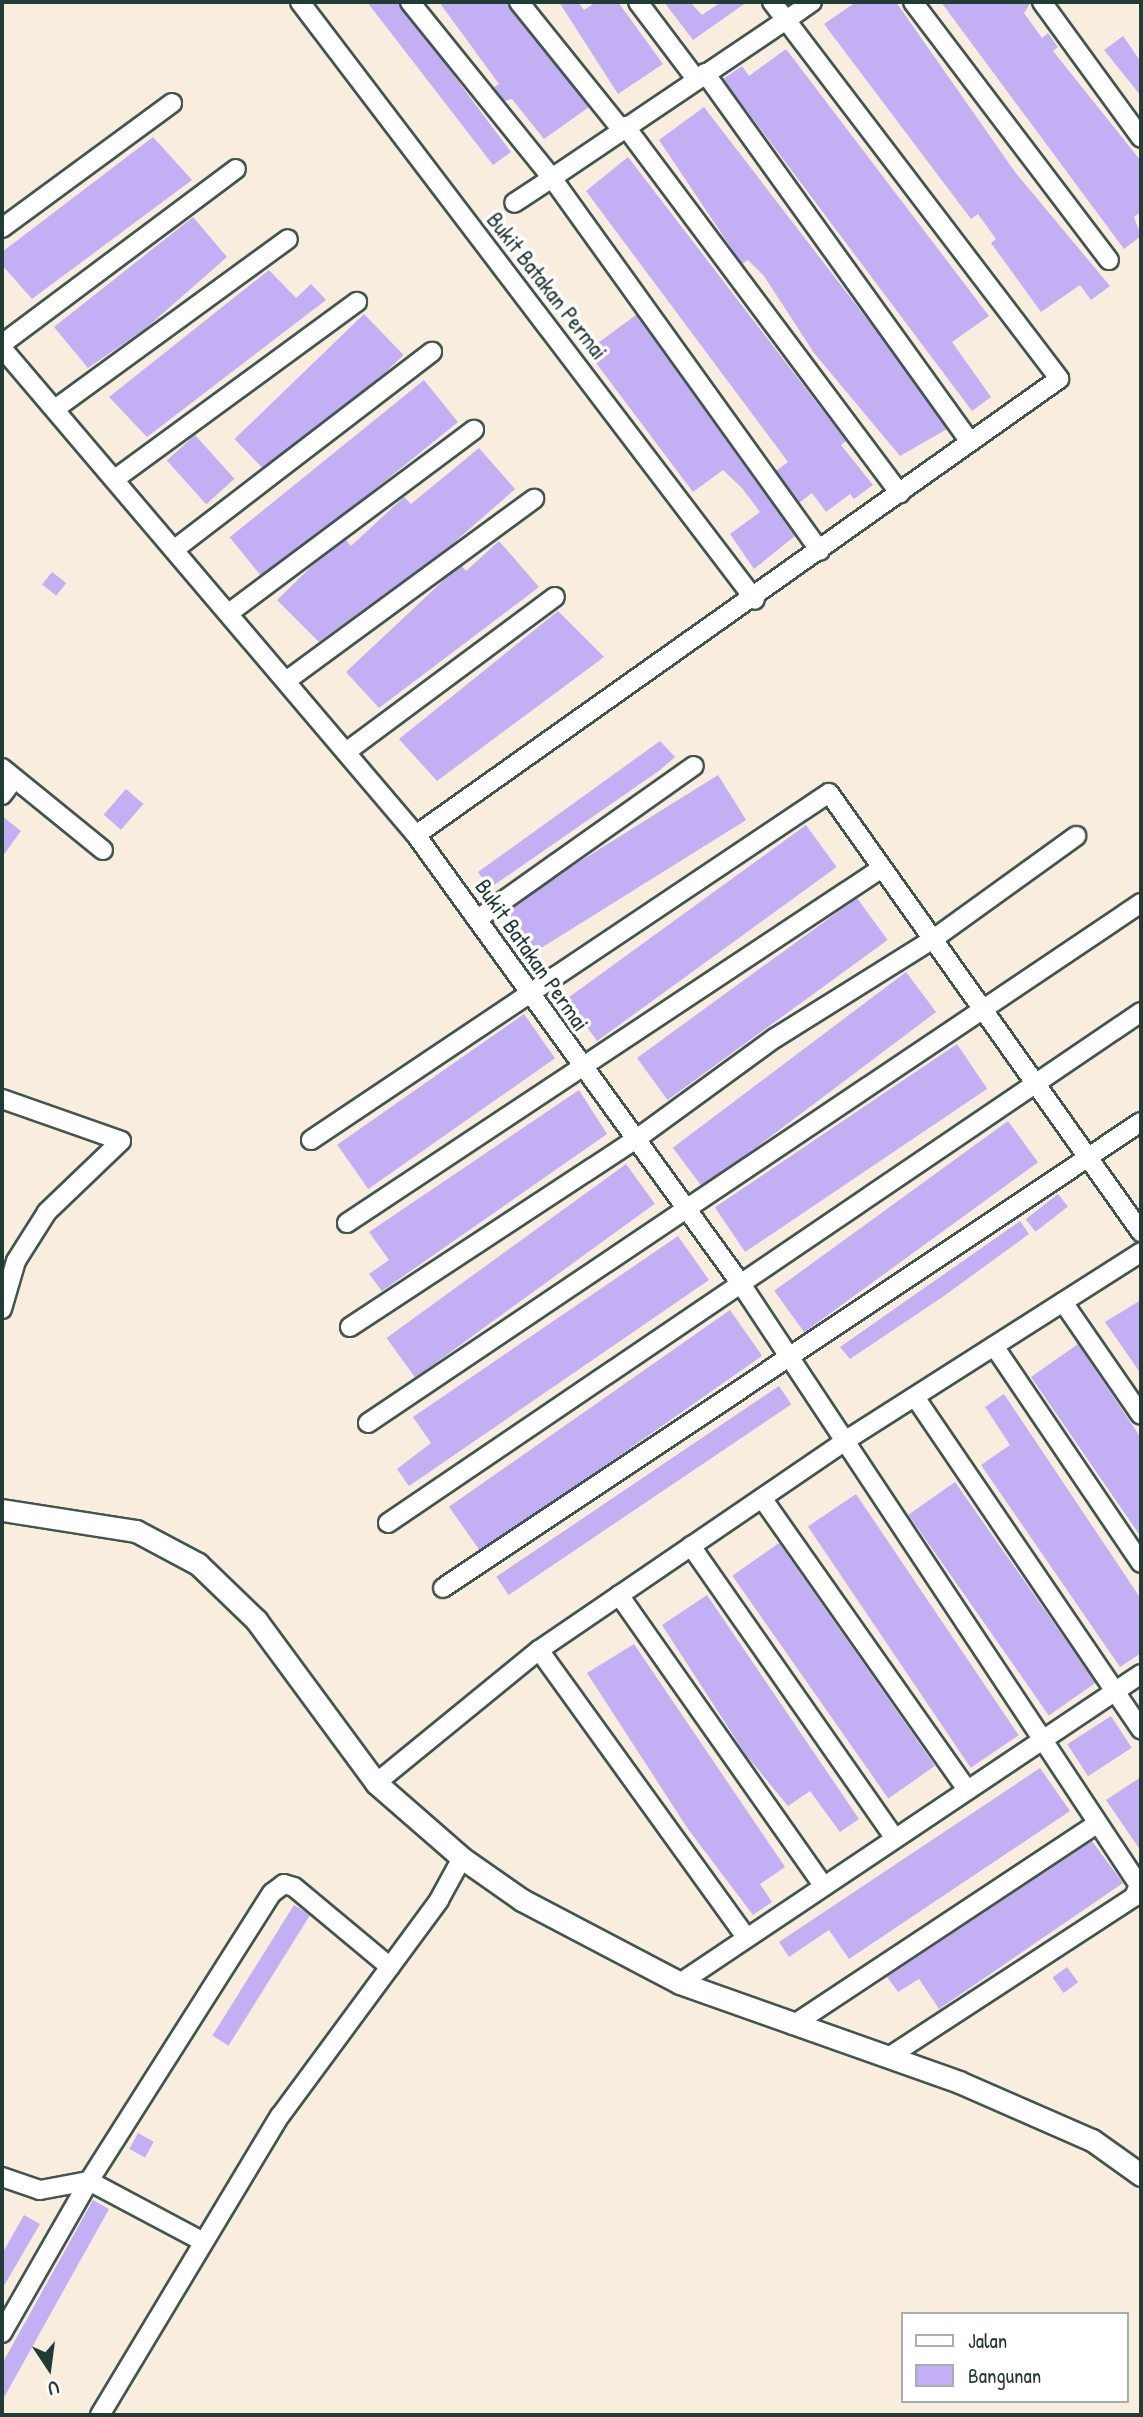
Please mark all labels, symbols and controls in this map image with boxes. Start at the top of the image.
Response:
street label: Bukit Batakan Permai [481,207,613,365]
street label: Bukit Batakan Permai [469,874,595,1036]
legend [902,2312,1129,2403]
text: Jalan [968,2326,1007,2355]
north arrow [14,2333,84,2403]
text: Bangunan [968,2361,1041,2390]
text: U [46,2375,62,2402]

